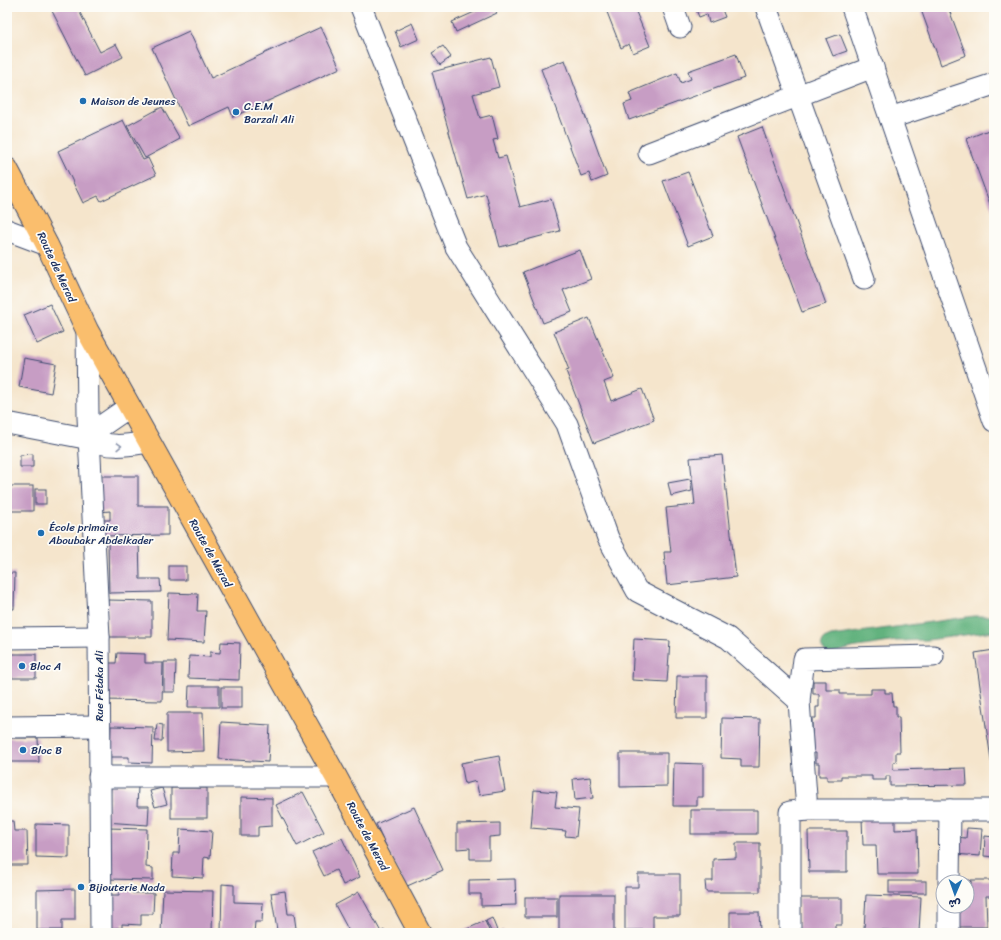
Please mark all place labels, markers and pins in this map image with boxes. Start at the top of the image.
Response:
place label: Maison de Jeunes [91,92,176,111]
marker: Maison de Jeunes [78,96,88,106]
place label: C.E.M Barzali Ali [244,97,295,129]
marker: C.E.M Barzali Ali [231,107,241,117]
place label: École primaire Aboubakr Abdelkader [48,518,154,550]
marker: École primaire Aboubakr Abdelkader [36,528,46,538]
place label: Bloc A [30,657,61,676]
marker: Bloc A [17,661,27,671]
place label: Bloc B [31,741,62,760]
marker: Bloc B [18,745,28,755]
place label: Bijouterie Nada [89,878,165,897]
marker: Bijouterie Nada [76,882,86,892]

